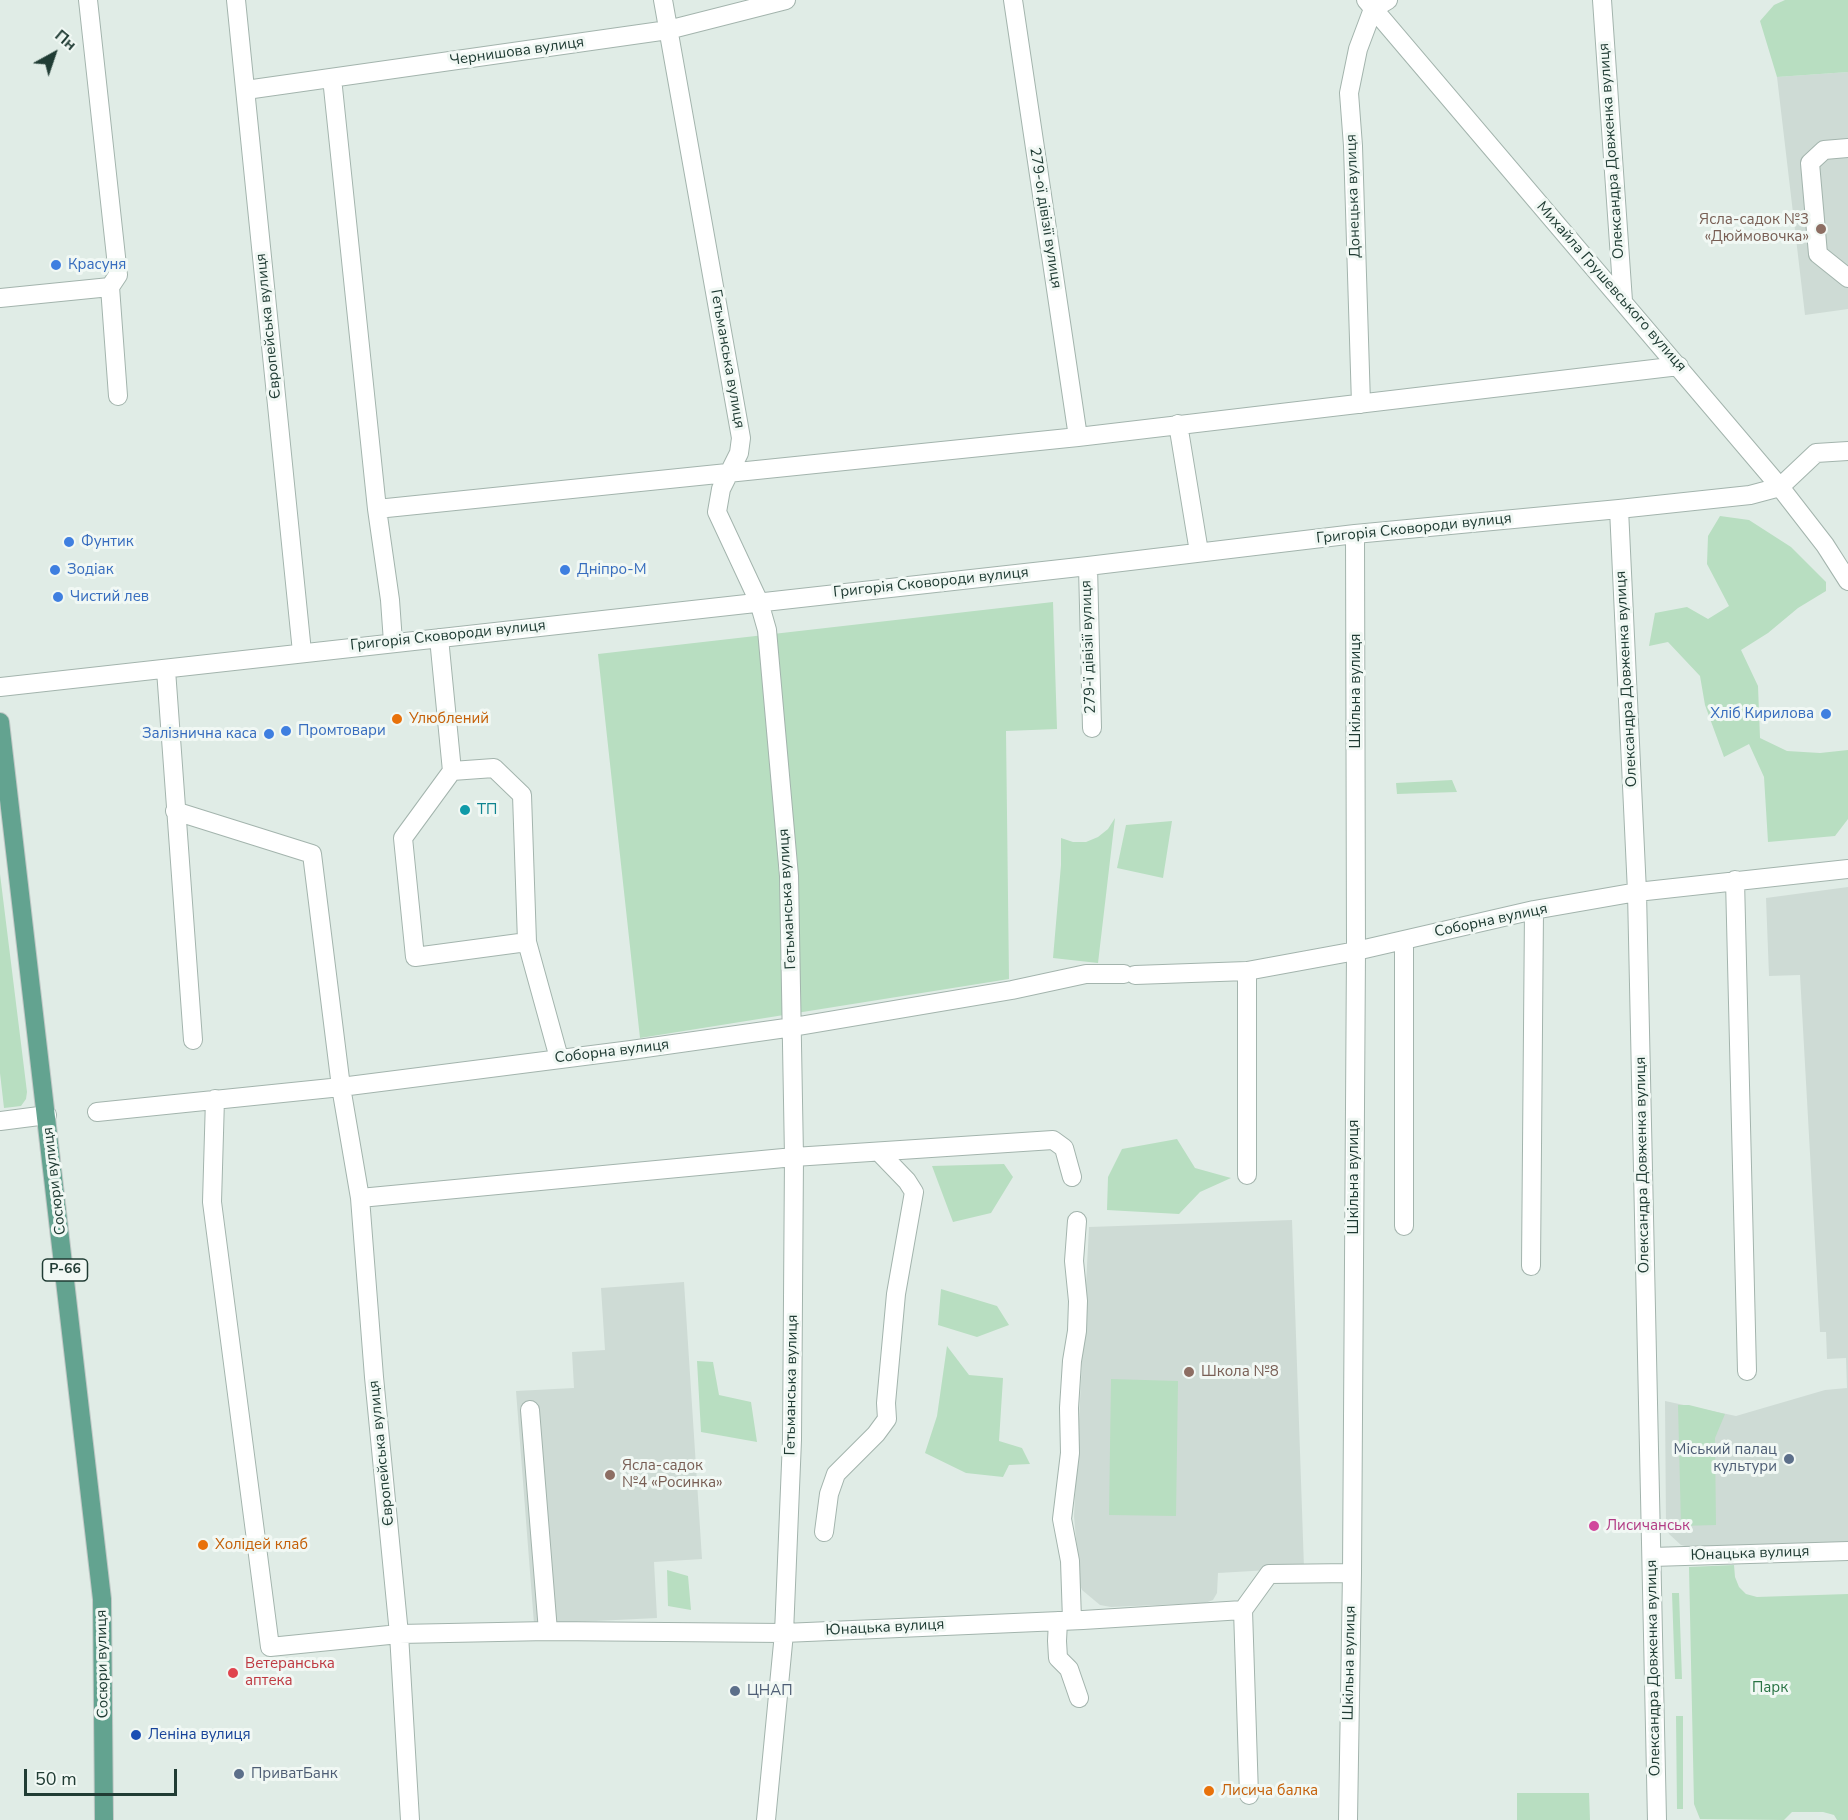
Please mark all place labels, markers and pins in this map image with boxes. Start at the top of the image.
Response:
place label: Ясла-садок №3 «Дюймовочка» [1699,211,1809,246]
marker: Ясла-садок №3 «Дюймовочка» [1814,222,1828,236]
place label: Красуня [68,256,126,274]
marker: Красуня [49,258,63,272]
place label: Фунтик [81,533,134,551]
marker: Фунтик [62,535,76,549]
place label: Зодіак [67,561,114,579]
place label: Днiпро-М [577,561,647,579]
marker: Зодіак [48,563,62,577]
marker: Днiпро-М [558,563,572,577]
place label: Чистий лев [70,588,149,606]
marker: Чистий лев [51,590,65,604]
place label: Хліб Кирилова [1710,705,1814,723]
marker: Хліб Кирилова [1819,707,1833,721]
place label: Улюблений [409,710,489,728]
marker: Улюблений [390,712,404,726]
place label: Промтовари [298,722,386,740]
marker: Промтовари [279,724,293,738]
place label: Залiзнична каса [142,725,257,743]
marker: Залiзнична каса [262,727,276,741]
place label: ТП [477,801,497,819]
marker: ТП [458,803,472,817]
place label: Школа №8 [1201,1363,1279,1381]
marker: Школа №8 [1182,1365,1196,1379]
place label: Міський палац культури [1674,1441,1777,1476]
marker: Міський палац культури [1782,1452,1796,1466]
place label: Ясла-садок №4 «Росинка» [622,1457,723,1492]
marker: Ясла-садок №4 «Росинка» [603,1468,617,1482]
place label: Лисичанськ [1606,1517,1690,1535]
marker: Лисичанськ [1587,1519,1601,1533]
place label: Холідей клаб [215,1536,308,1554]
marker: Холідей клаб [196,1538,210,1552]
place label: Ветеранська аптека [245,1655,335,1690]
marker: Ветеранська аптека [226,1666,240,1680]
place label: ЦНАП [747,1682,793,1700]
marker: ЦНАП [728,1684,742,1698]
place label: Леніна вулиця [148,1726,250,1744]
marker: Леніна вулиця [129,1728,143,1742]
place label: ПриватБанк [251,1765,338,1783]
marker: ПриватБанк [232,1767,246,1781]
place label: Лисича балка [1221,1782,1318,1800]
marker: Лисича балка [1202,1784,1216,1798]

